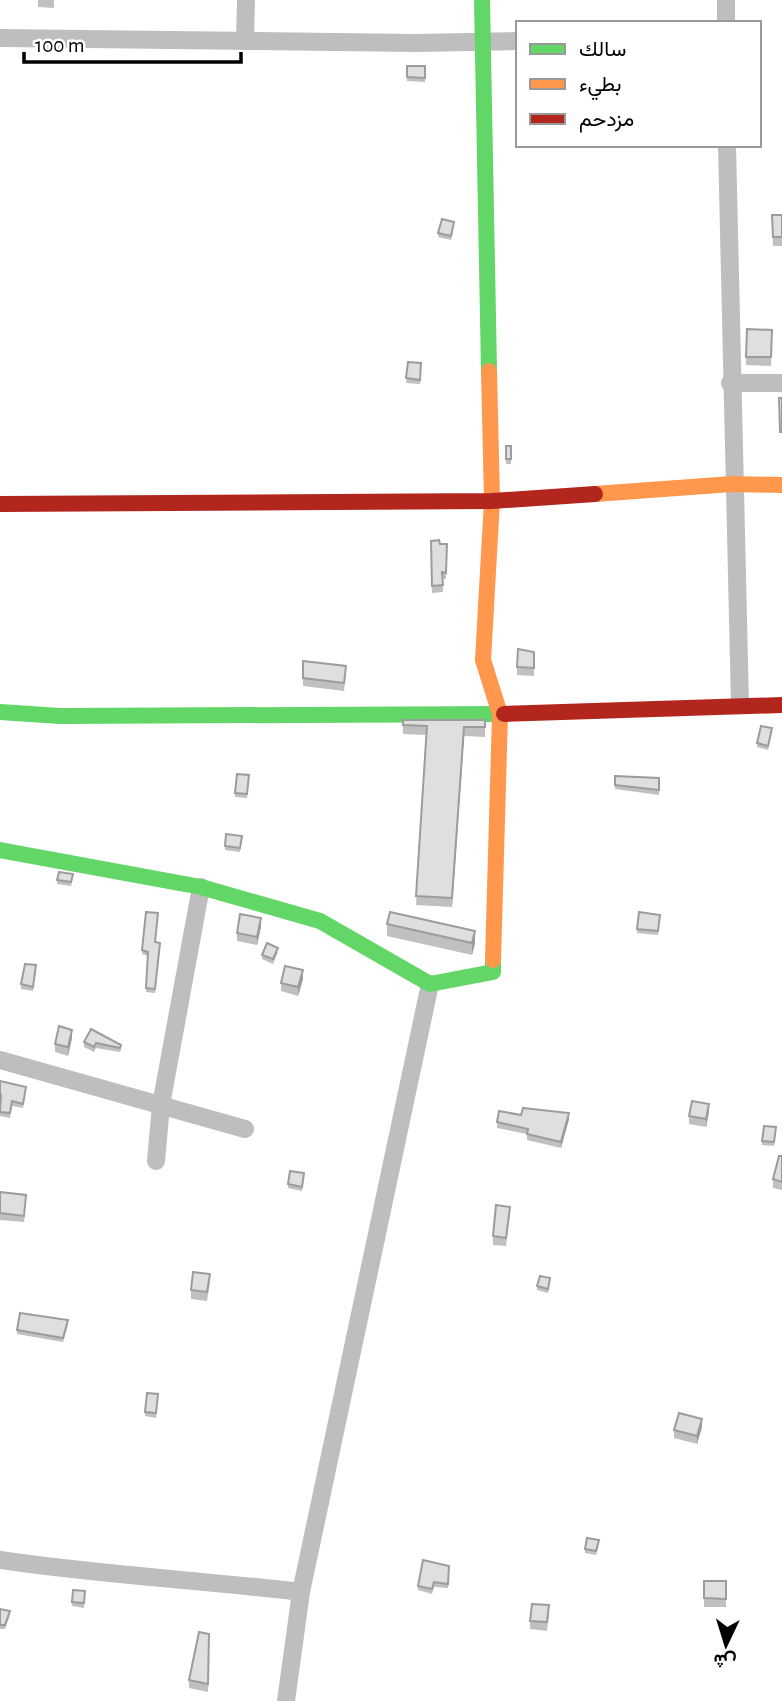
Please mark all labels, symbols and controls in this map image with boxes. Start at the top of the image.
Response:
scale bar [24,21,242,65]
legend [516,21,761,147]
text: 100 m [35,35,85,56]
text: سالك [579,39,626,60]
text: بطيء [579,74,622,101]
text: مزدحم [579,109,634,133]
north arrow [691,1610,761,1680]
text: ش [713,1649,737,1671]

